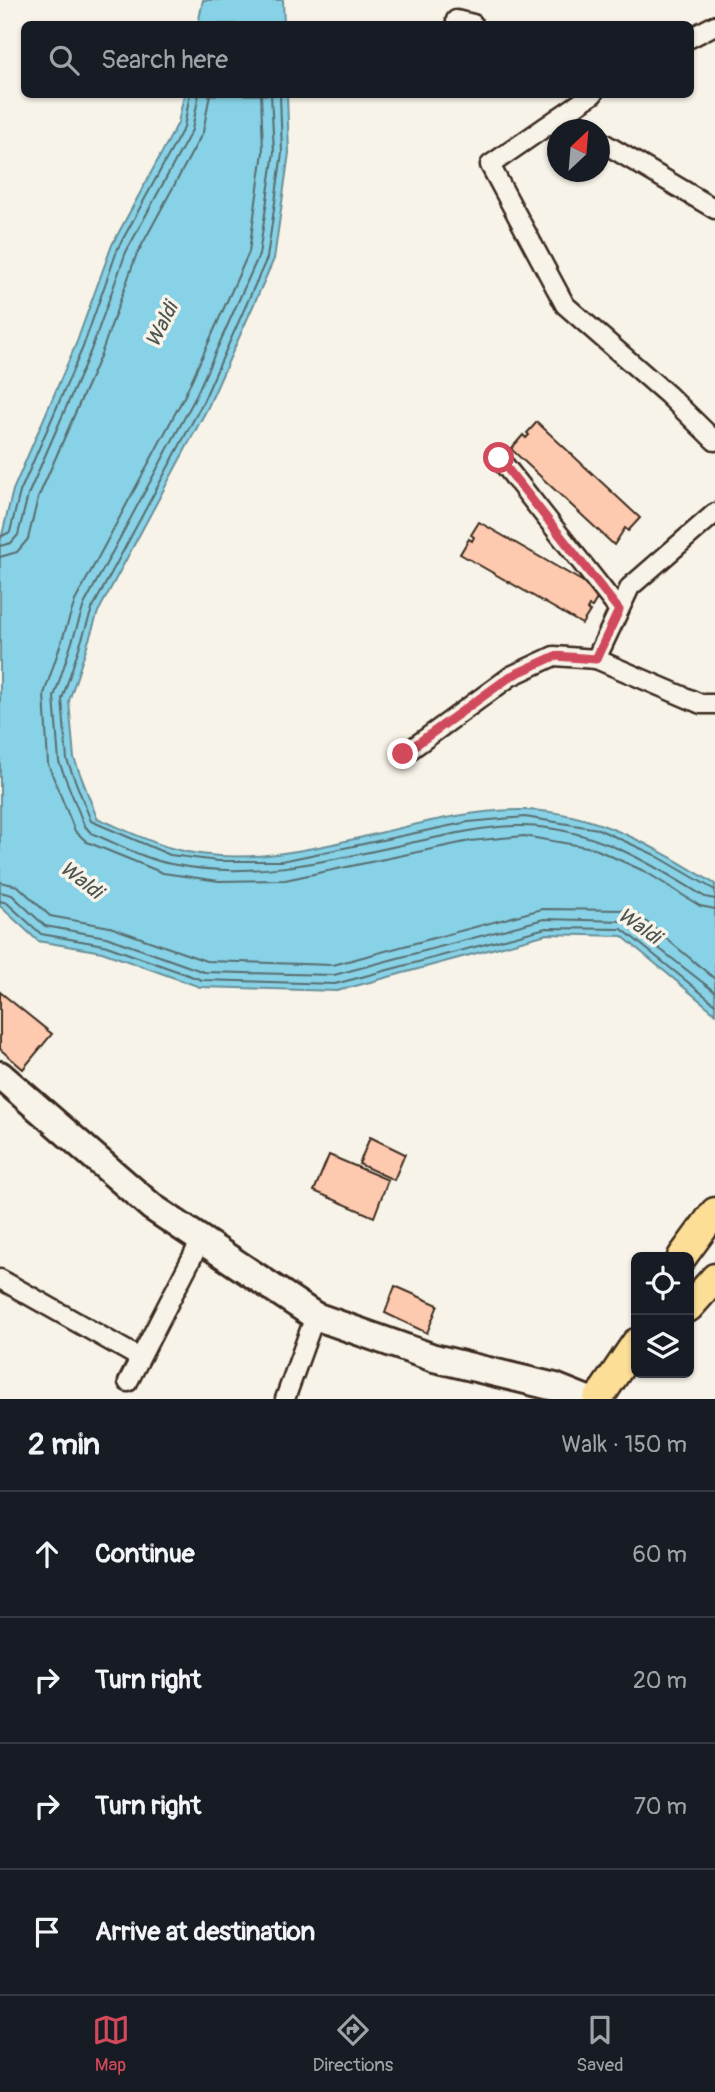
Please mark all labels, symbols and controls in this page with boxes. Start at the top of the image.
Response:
search box [21,21,694,98]
icon: search [45,41,83,79]
text: Search here [101,44,228,76]
north arrow [547,119,610,182]
water label: Waldi [140,295,186,352]
route start [483,442,514,473]
route end [387,738,418,769]
water label: Waldi [54,855,110,907]
water label: Waldi [612,902,669,952]
map controls [631,1252,694,1378]
button: locate [631,1252,694,1315]
button: layers [631,1315,694,1378]
text: 2 min [28,1426,100,1463]
text: Walk · 150 m [562,1430,687,1459]
icon: ahead [28,1535,66,1573]
text: Continue [95,1538,195,1570]
text: 60 m [632,1540,687,1569]
icon: right [28,1661,66,1699]
text: Turn right [95,1664,201,1696]
text: 20 m [633,1666,687,1695]
icon: right [28,1787,66,1825]
text: Turn right [95,1790,201,1822]
text: 70 m [634,1792,687,1821]
icon: arrive [28,1913,66,1951]
text: Arrive at destination [95,1916,315,1948]
tab: Map [92,2011,130,2077]
tab: Directions [313,2011,393,2077]
tab: Saved [576,2011,623,2077]

